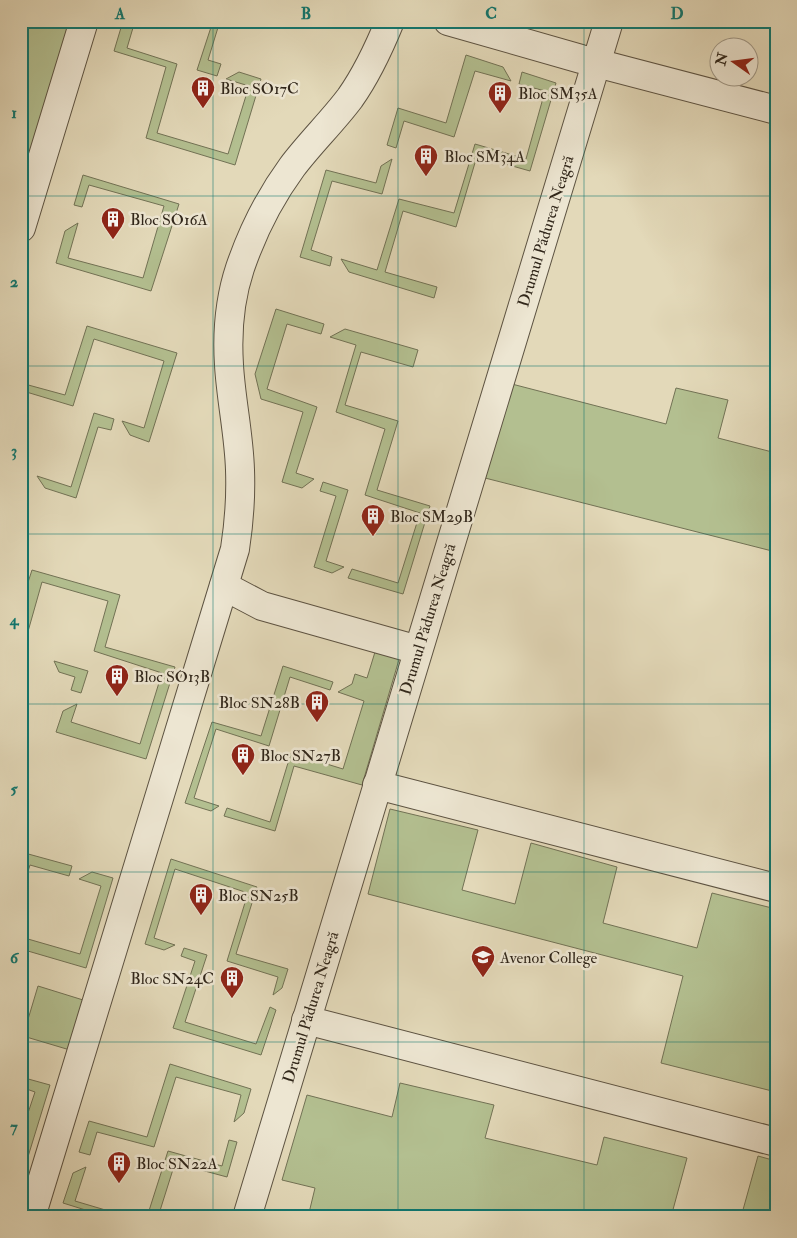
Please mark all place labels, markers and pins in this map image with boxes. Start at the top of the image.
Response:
building icon: Bloc SO17C [190,75,216,109]
place label: Bloc SO17C [220,79,299,99]
building icon: Bloc SM35A [487,80,513,114]
place label: Bloc SM35A [518,84,598,104]
building icon: Bloc SM34A [413,143,439,177]
place label: Bloc SM34A [444,147,525,167]
building icon: Bloc SO16A [100,206,126,240]
place label: Bloc SO16A [130,210,208,230]
building icon: Bloc SM29B [360,503,386,537]
place label: Bloc SM29B [390,507,473,527]
building icon: Bloc SO13B [104,663,130,697]
place label: Bloc SO13B [134,667,210,687]
building icon: Bloc SN28B [304,689,330,723]
place label: Bloc SN28B [219,693,300,713]
building icon: Bloc SN27B [230,742,256,776]
place label: Bloc SN27B [260,746,341,766]
building icon: Bloc SN25B [188,882,214,916]
place label: Bloc SN25B [218,886,299,906]
school or university icon: Avenor College [470,944,496,978]
place label: Avenor College [499,948,598,968]
building icon: Bloc SN24C [219,965,245,999]
place label: Bloc SN24C [130,969,214,989]
building icon: Bloc SN22A [106,1150,132,1184]
place label: Bloc SN22A [136,1154,218,1174]

